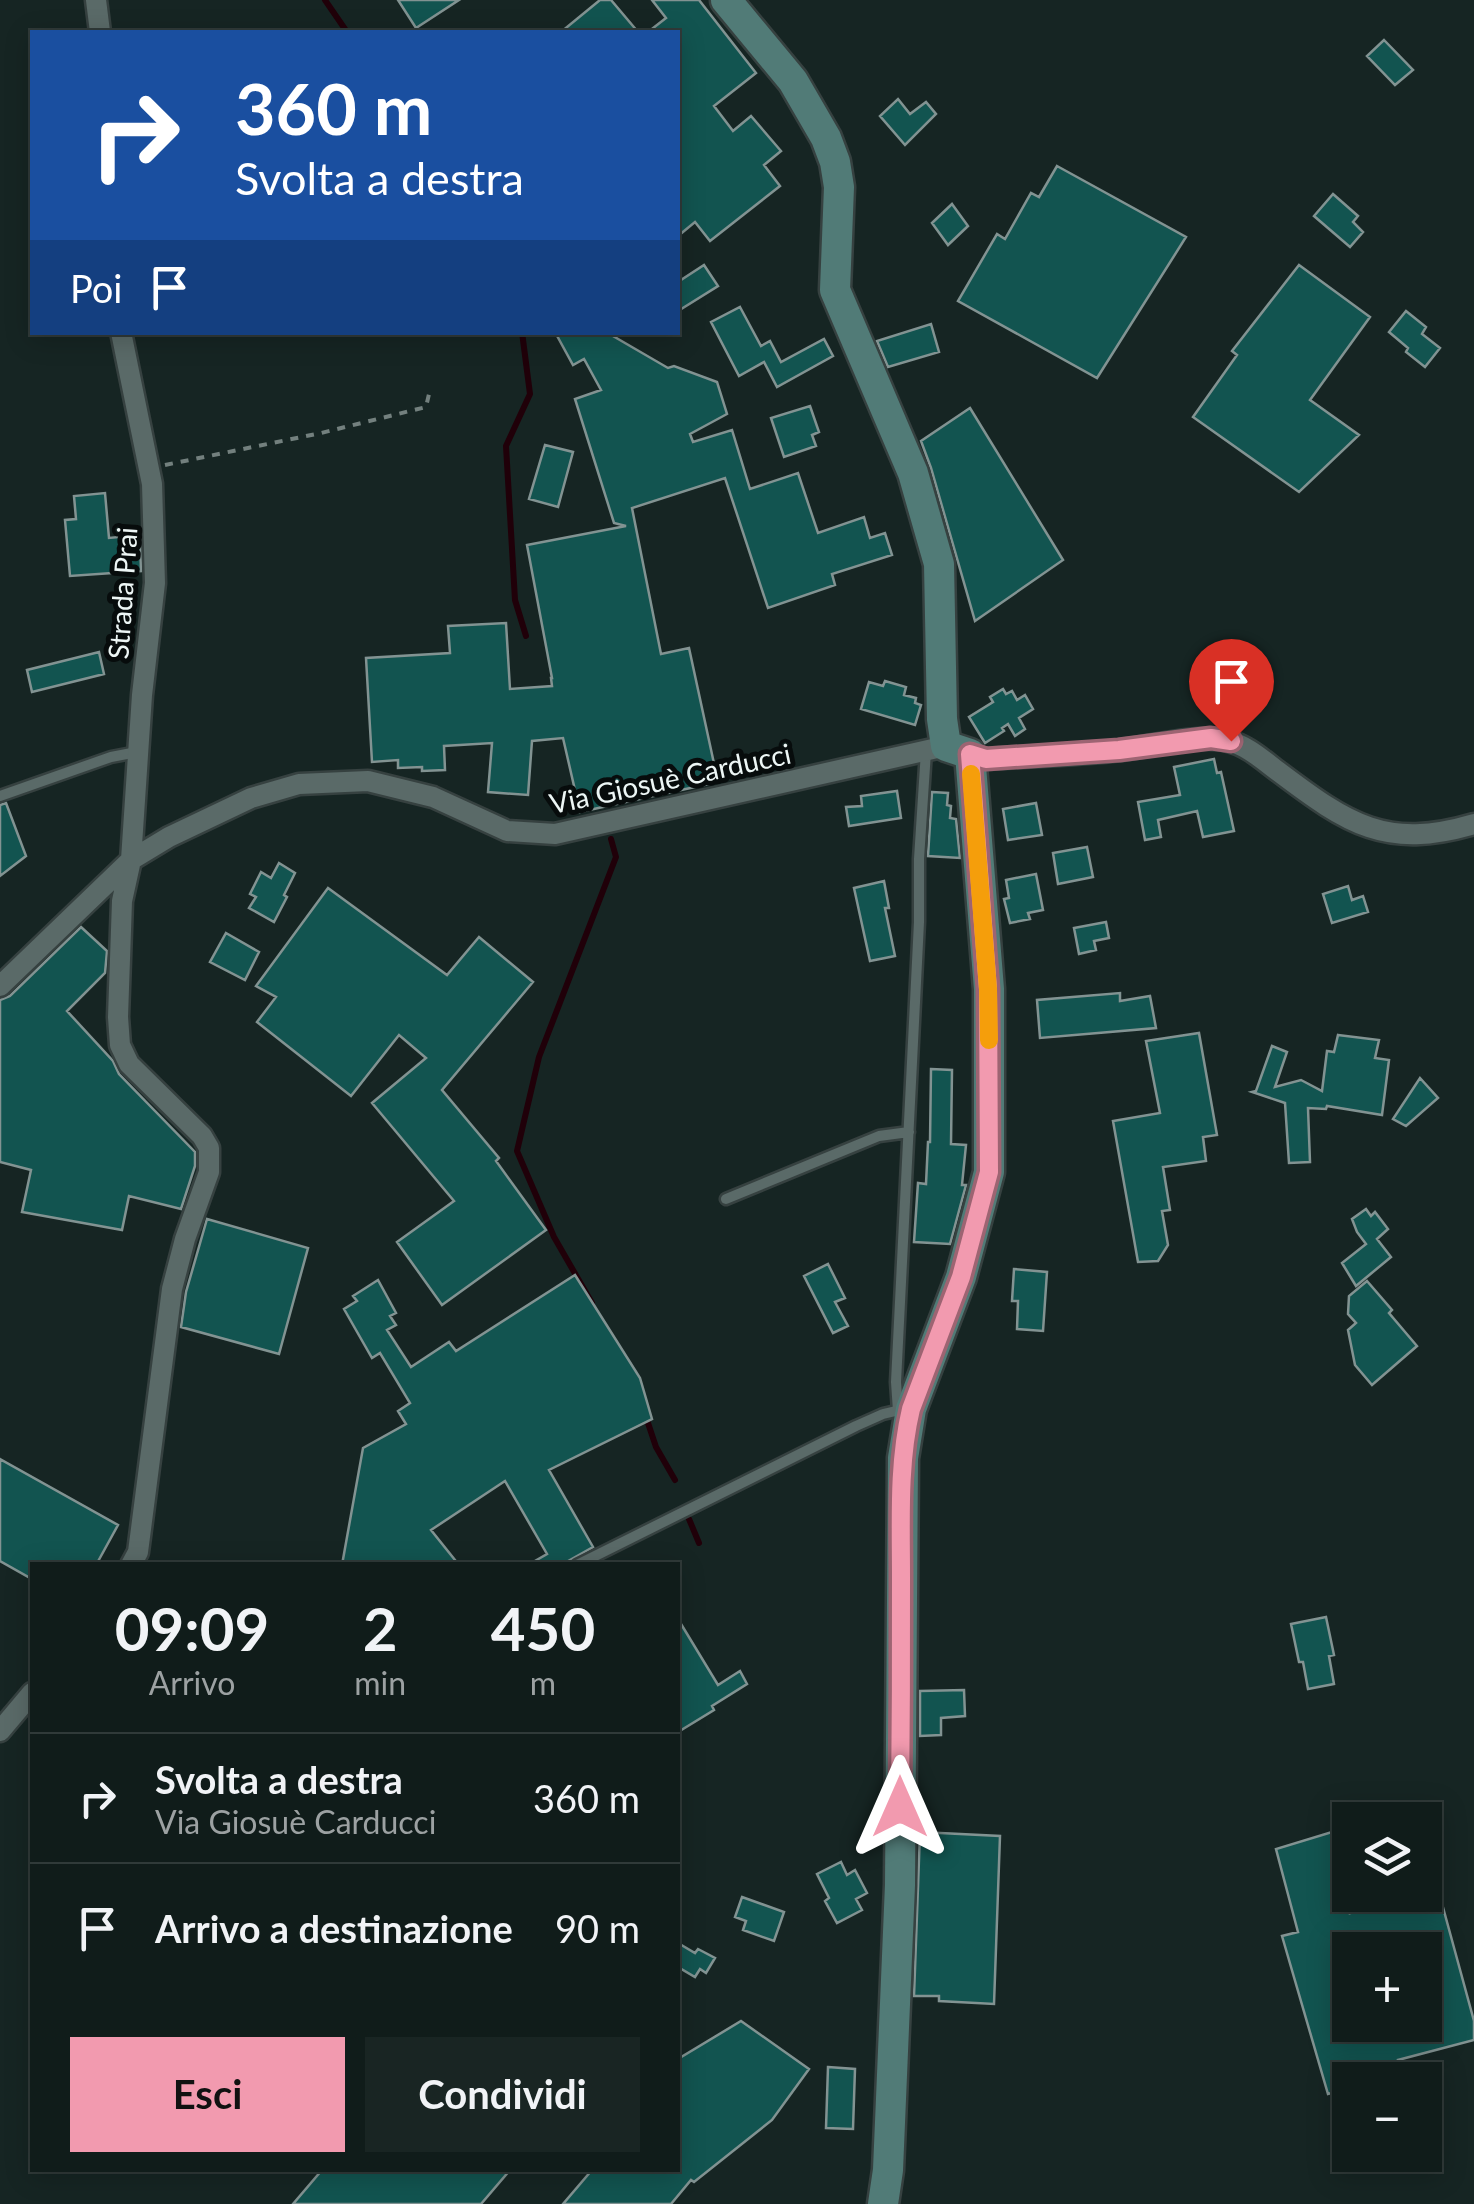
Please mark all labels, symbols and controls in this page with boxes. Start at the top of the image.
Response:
text: 360 m [235,66,432,150]
icon: right [70,70,200,200]
text: Svolta a destra [235,151,524,205]
icon: arrive [142,260,197,315]
text: Poi [70,265,122,311]
street label: Strada Prai [100,526,144,660]
pin [1189,639,1274,742]
icon: arrive [1204,654,1259,709]
street label: Via Giosuè Carducci [546,736,794,820]
text: 09:09 [115,1592,269,1664]
text: 2 [363,1592,398,1664]
text: 450 [491,1592,595,1664]
text: Arrivo [149,1663,235,1702]
text: min [354,1663,406,1702]
text: m [530,1663,556,1702]
position arrow [848,1755,952,1859]
text: Svolta a destra [155,1756,403,1802]
icon: right [70,1771,125,1826]
text: 360 m [533,1775,640,1821]
text: Via Giosuè Carducci [155,1802,436,1841]
map controls [1332,1802,1442,2172]
button: layers [1332,1802,1442,1912]
icon: arrive [70,1901,125,1956]
text: Arrivo a destinazione [155,1905,513,1951]
text: 90 m [555,1905,640,1951]
button: + [1332,1932,1442,2042]
button: Esci [70,2037,345,2152]
button: Condividi [365,2037,640,2152]
button: − [1332,2062,1442,2172]

